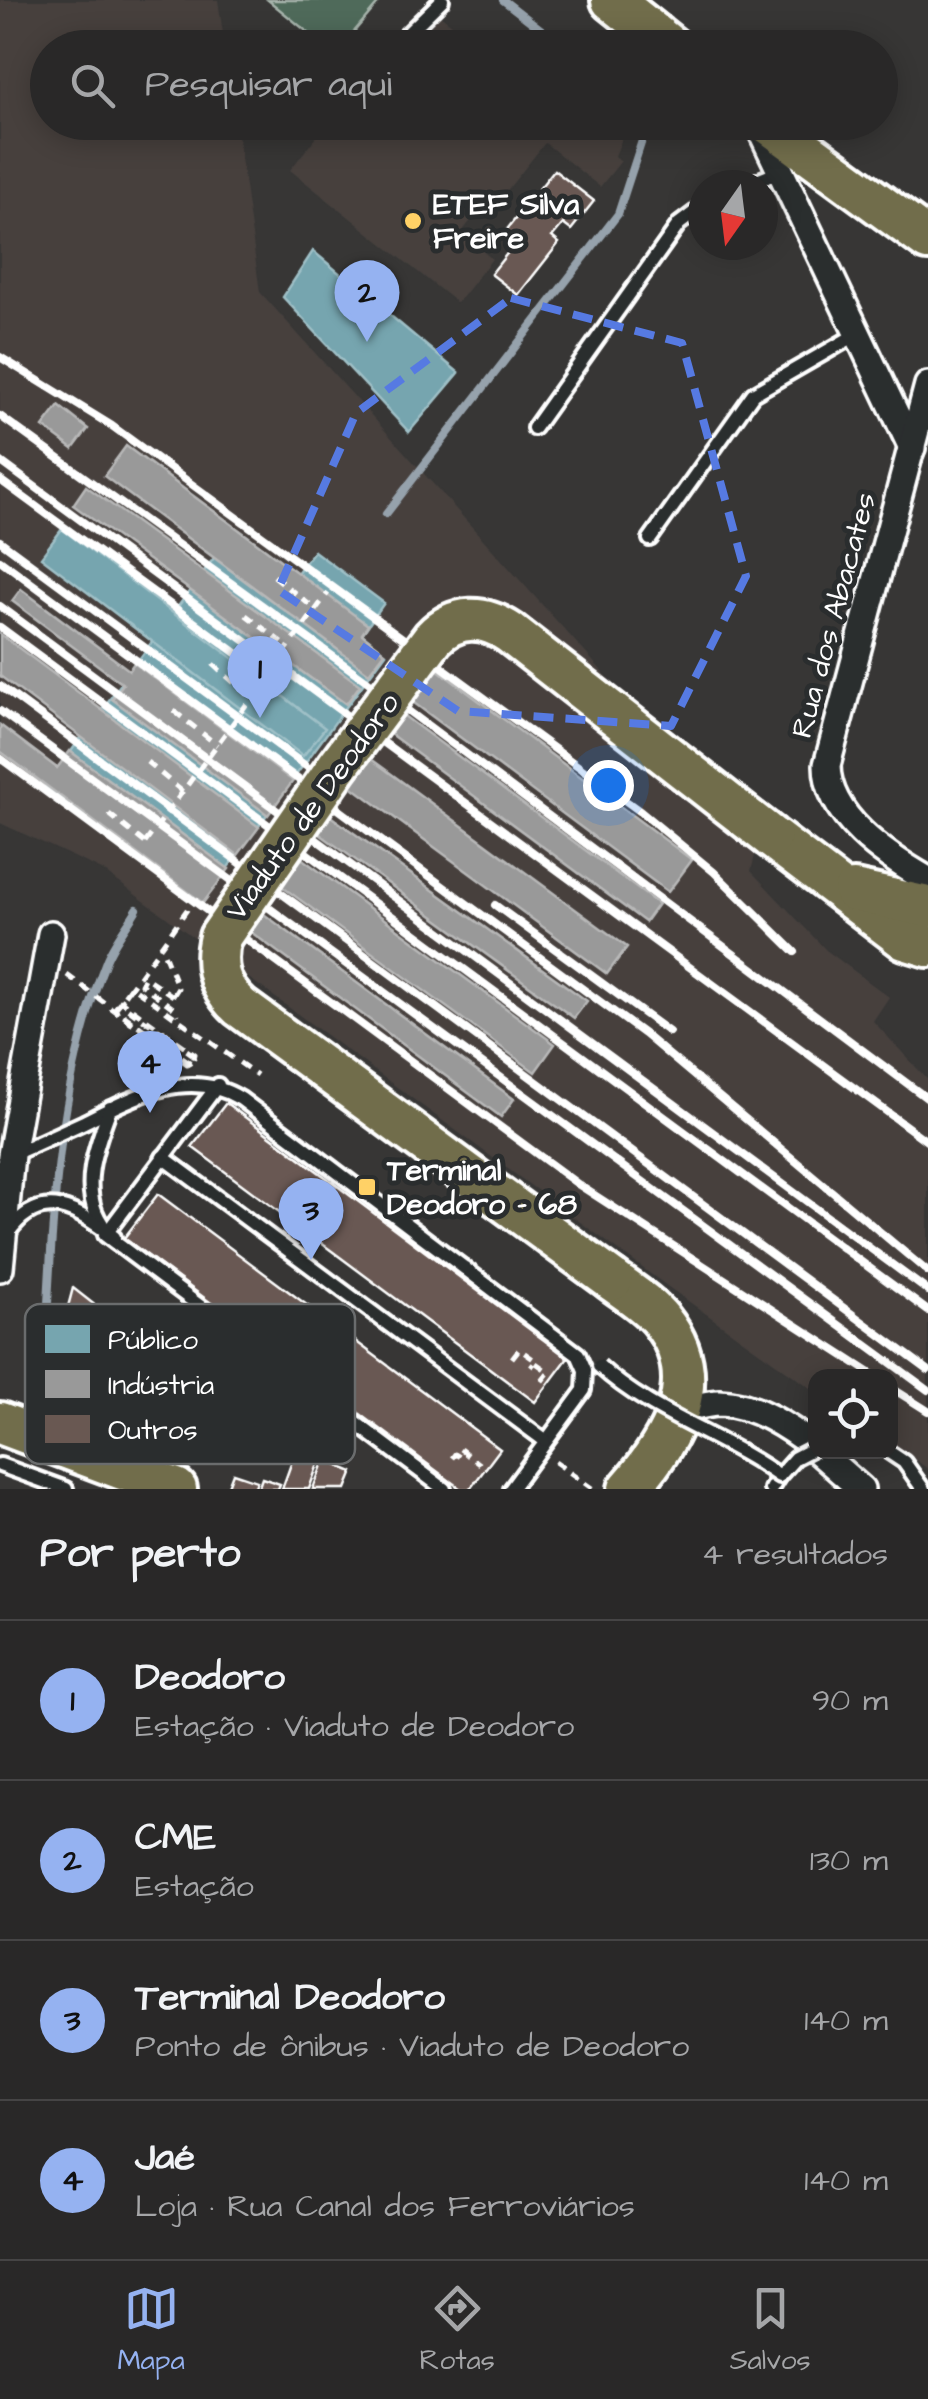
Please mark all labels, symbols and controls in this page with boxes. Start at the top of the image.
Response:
search box [30,30,898,140]
icon: search [65,58,120,113]
text: Pesquisar aqui [145,59,392,111]
north arrow [688,170,778,260]
place label: ETEF Silva Freire [433,184,580,260]
marker: ETEF Silva Freire [402,210,424,232]
pin: 2 [334,260,400,342]
street label: Rua dos Abacates [781,488,887,743]
pin: 1 [228,636,292,718]
street label: Viaduto de Deodoro [216,684,410,929]
your location [583,760,634,811]
pin: 4 [118,1030,182,1113]
place label: Terminal Deodoro - 68 [386,1150,577,1226]
marker: Terminal Deodoro - 68 [356,1176,378,1198]
pin: 3 [278,1178,344,1260]
legend [25,1304,355,1464]
text: Público [108,1321,198,1360]
text: Indústria [108,1366,214,1405]
map controls [808,1369,898,1459]
button: locate [808,1369,898,1459]
text: Outros [108,1411,198,1450]
text: Por perto [40,1525,240,1583]
text: 4 resultados [701,1532,888,1577]
text: Deodoro [135,1652,285,1704]
text: 1 [70,1678,75,1723]
text: 90 m [812,1678,888,1723]
text: Estação · Viaduto de Deodoro [135,1704,574,1749]
text: CME [135,1812,216,1864]
text: 2 [63,1838,82,1883]
text: 130 m [810,1838,888,1883]
text: Estação [135,1864,254,1909]
text: Terminal Deodoro [135,1972,445,2024]
text: 3 [64,1998,81,2043]
text: 140 m [804,1998,888,2043]
text: Ponto de ônibus · Viaduto de Deodoro [135,2024,689,2069]
text: Jaé [135,2132,195,2184]
text: 4 [62,2158,83,2203]
text: 140 m [804,2158,888,2203]
text: Loja · Rua Canal dos Ferroviários [135,2184,635,2229]
tab: Mapa [117,2281,185,2380]
tab: Rotas [419,2281,495,2380]
tab: Salvos [730,2281,811,2380]

